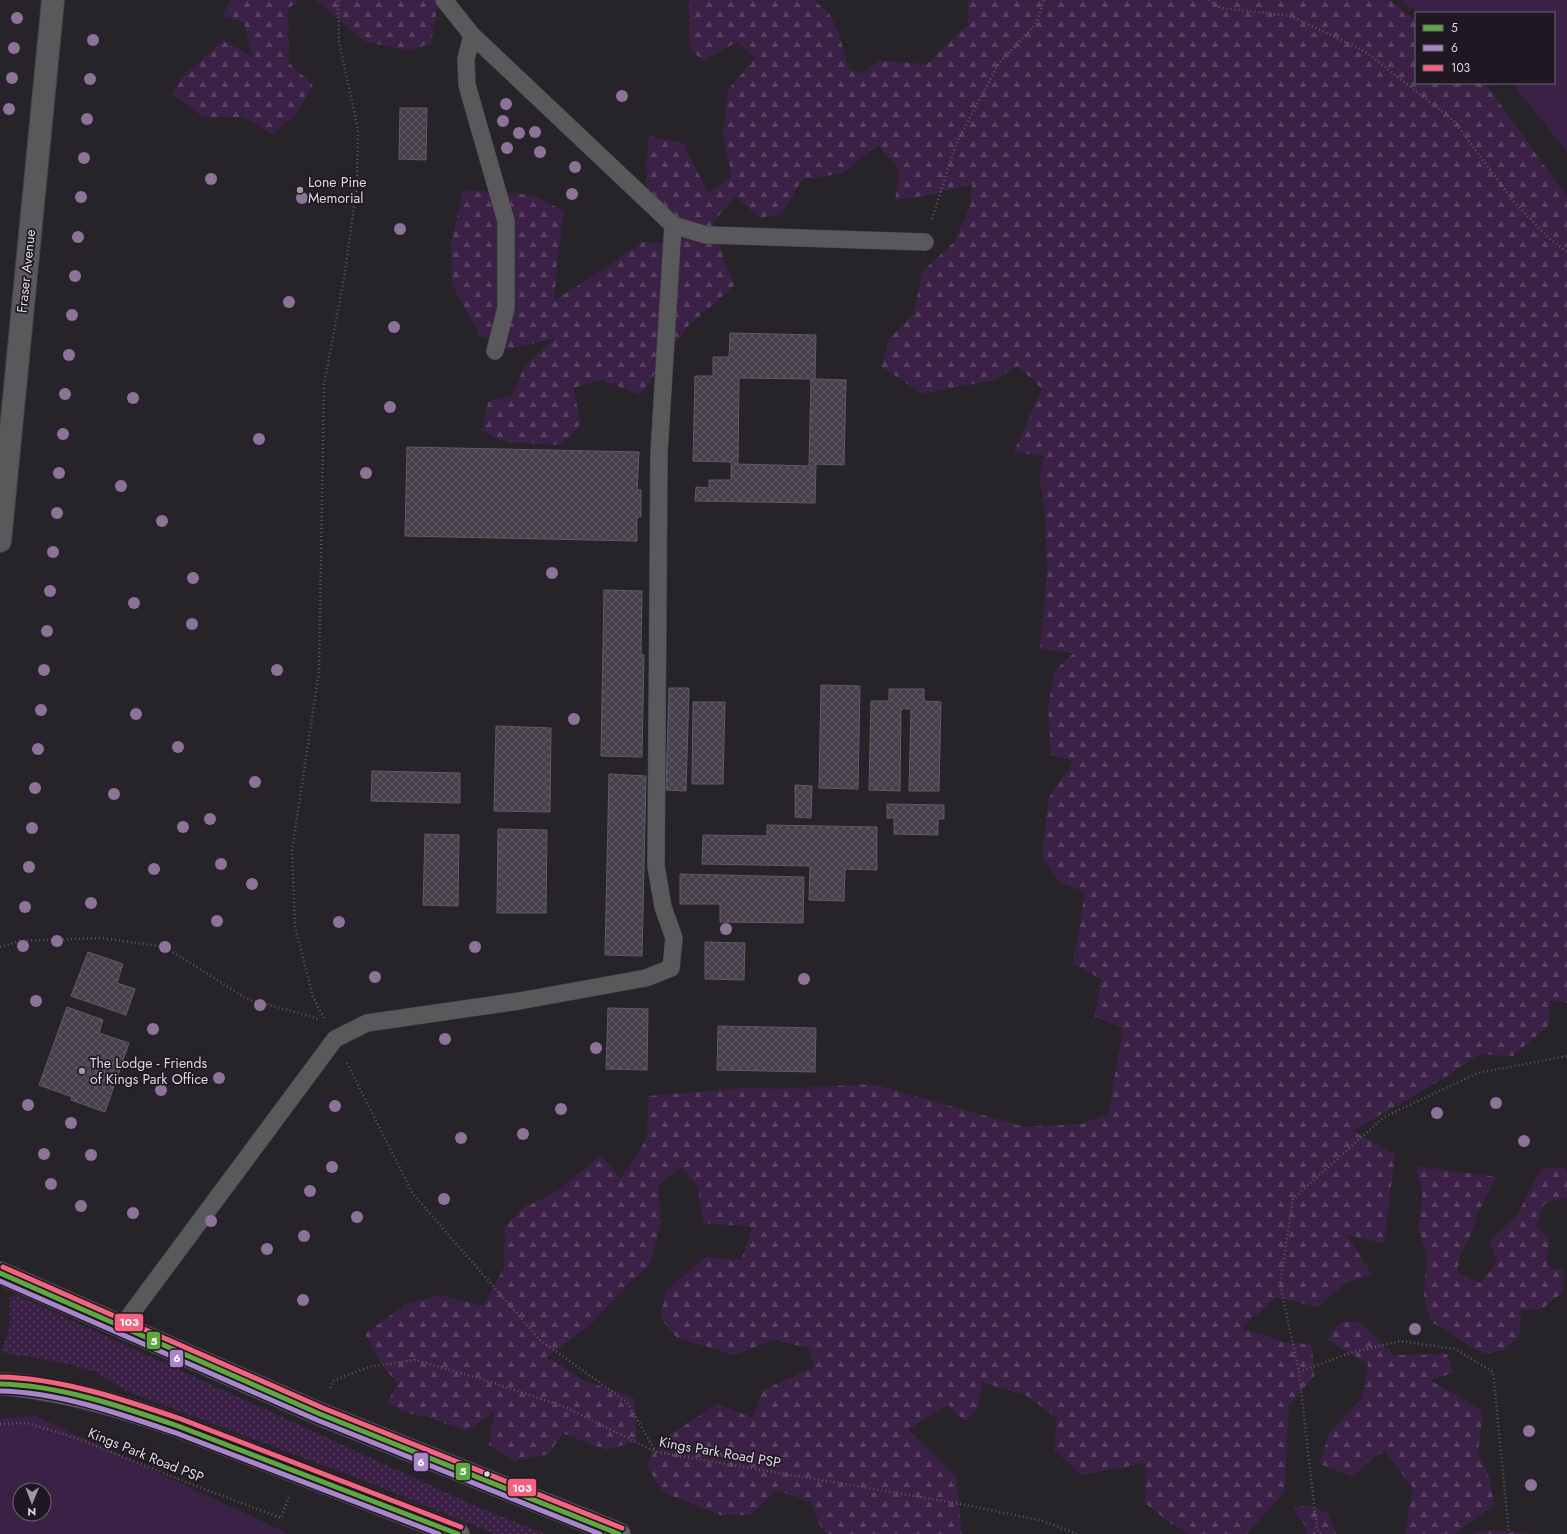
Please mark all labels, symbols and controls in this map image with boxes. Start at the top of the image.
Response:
legend [1415,12,1555,84]
text: 5 [1451,19,1458,37]
text: 6 [1451,39,1458,57]
text: 103 [1451,59,1471,77]
place label: Lone Pine Memorial [308,172,367,208]
marker: Lone Pine Memorial [295,185,305,195]
street label: Fraser Avenue [12,228,40,314]
place label: The Lodge - Friends of Kings Park Office [90,1053,208,1089]
marker: The Lodge - Friends of Kings Park Office [77,1066,87,1076]
line badge: 103 [114,1313,144,1332]
text: 103 [119,1314,139,1330]
line badge: 5 [146,1331,161,1350]
text: 5 [150,1333,158,1349]
line badge: 6 [169,1349,184,1368]
text: 6 [173,1350,181,1366]
street label: Kings Park Road PSP [85,1423,207,1487]
street label: Kings Park Road PSP [658,1431,783,1473]
line badge: 6 [413,1452,429,1472]
text: 6 [417,1454,425,1470]
line badge: 5 [455,1462,471,1481]
text: 5 [459,1463,467,1479]
unlabelled marker [482,1469,492,1479]
line badge: 103 [507,1478,537,1497]
text: 103 [512,1480,532,1496]
north arrow [12,1482,52,1522]
text: N [27,1504,36,1520]

